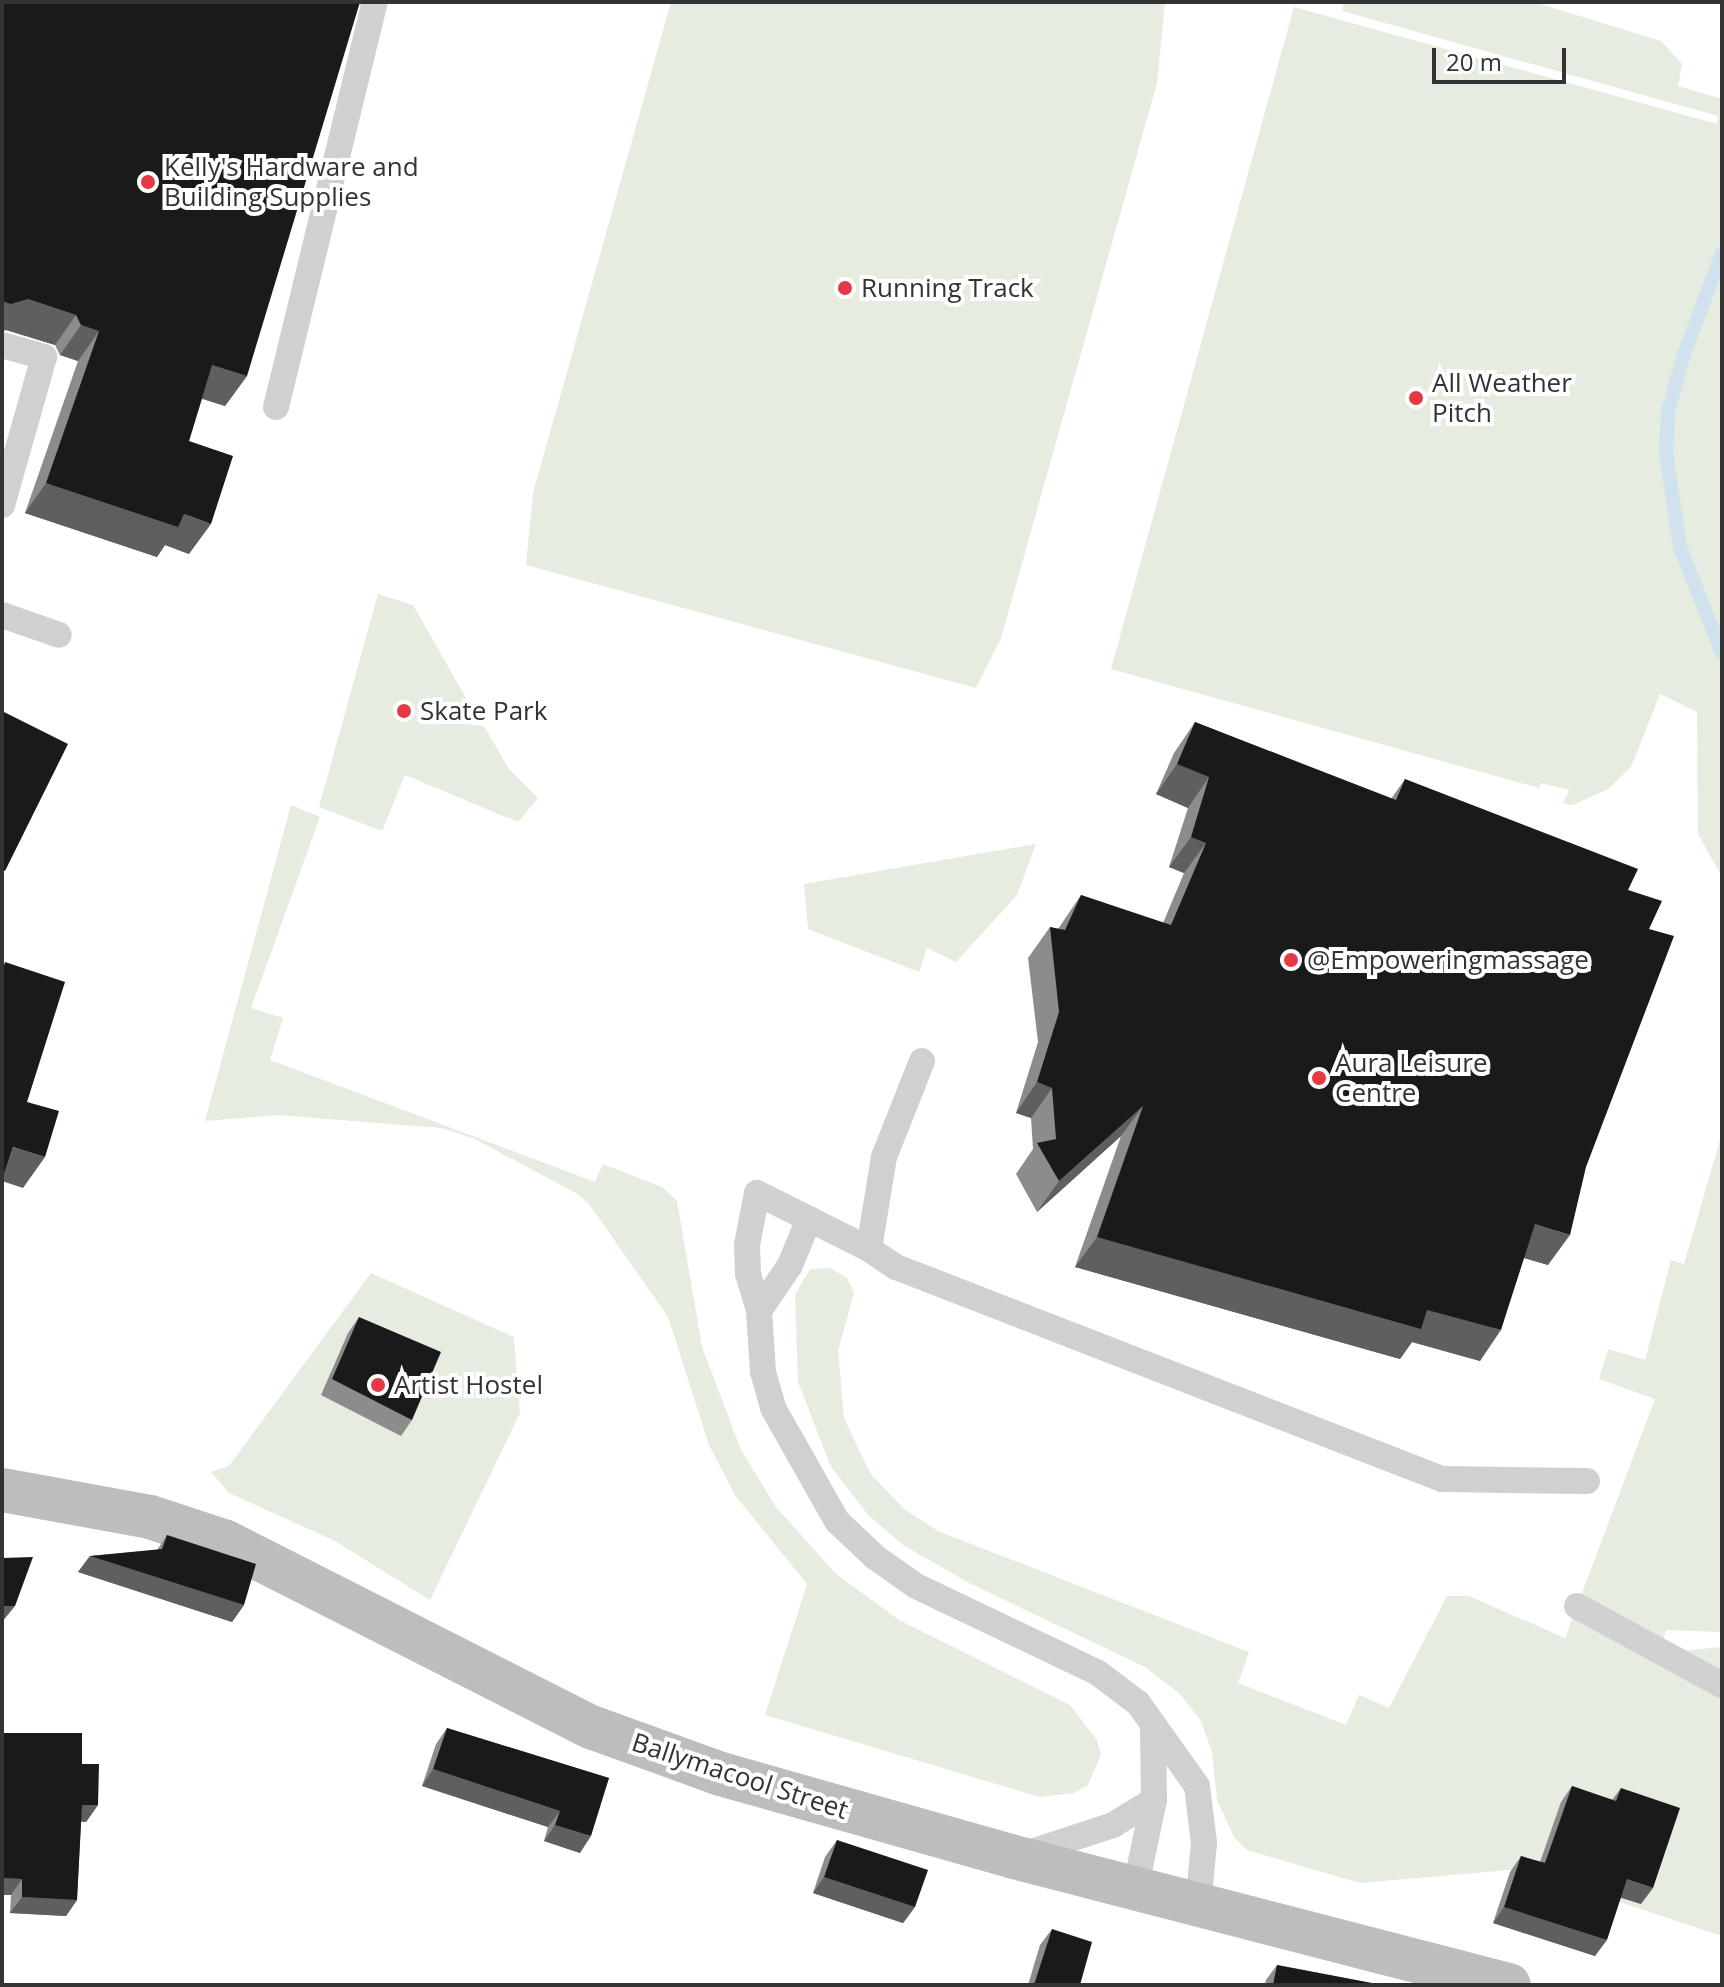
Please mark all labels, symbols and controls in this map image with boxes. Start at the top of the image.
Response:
scale bar [1436,32,1570,82]
text: 20 m [1446,45,1502,78]
place label: Kelly's Hardware and Building Supplies [164,151,419,212]
marker: Kelly's Hardware and Building Supplies [139,173,157,191]
place label: Running Track [861,272,1034,304]
marker: Running Track [836,279,854,297]
place label: All Weather Pitch [1432,367,1572,428]
marker: All Weather Pitch [1407,389,1425,407]
place label: Skate Park [420,695,547,727]
marker: Skate Park [395,702,413,720]
place label: @Empoweringmassage [1307,944,1589,976]
marker: @Empoweringmassage [1282,951,1300,969]
place label: Aura Leisure Centre [1335,1047,1488,1108]
marker: Aura Leisure Centre [1310,1069,1328,1087]
place label: Artist Hostel [394,1369,543,1401]
marker: Artist Hostel [369,1376,387,1394]
street label: Ballymacool Street [628,1726,852,1826]

